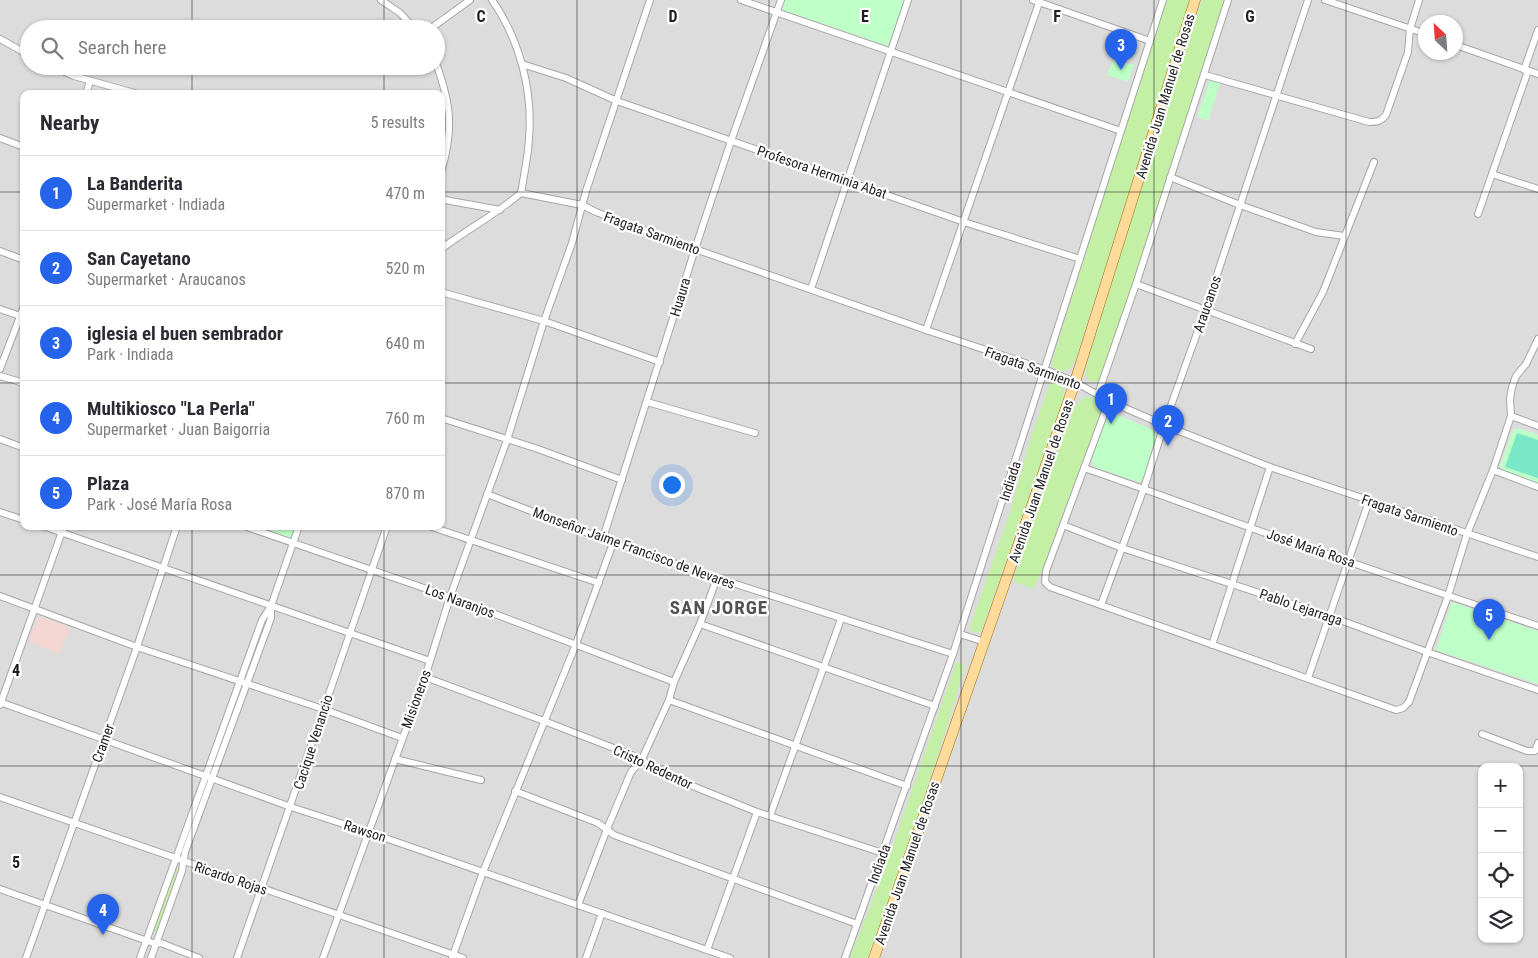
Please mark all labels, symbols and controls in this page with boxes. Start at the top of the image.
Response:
text: C [476,7,486,26]
text: D [668,7,678,26]
text: E [861,7,869,26]
text: F [1053,7,1061,26]
text: G [1245,7,1255,26]
street label: Avenida Juan Manuel de Rosas [1132,12,1198,180]
north arrow [1418,15,1463,60]
search box [20,20,445,75]
pin: 3 [1105,29,1137,70]
icon: search [38,34,66,62]
text: Search here [78,36,166,59]
text: Nearby [40,111,99,135]
text: 5 results [370,113,425,132]
street label: Profesora Herminia Abat [755,142,889,202]
text: La Banderita [87,172,183,195]
text: 1 [52,184,60,203]
text: 470 m [386,184,425,203]
text: Supermarket · Indiada [87,195,225,214]
street label: Fragata Sarmiento [602,208,702,258]
text: San Cayetano [87,247,191,270]
text: 2 [52,259,60,278]
text: 520 m [386,259,425,278]
text: Supermarket · Araucanos [87,270,246,289]
street label: Araucanos [1190,274,1224,334]
street label: Huaura [667,276,693,318]
text: iglesia el buen sembrador [87,322,283,345]
text: 3 [52,334,60,353]
text: 640 m [386,334,425,353]
street label: Fragata Sarmiento [983,343,1083,393]
text: Park · Indiada [87,345,173,364]
pin: 1 [1095,383,1127,424]
text: Multikiosco "La Perla" [87,397,255,420]
street label: Avenida Juan Manuel de Rosas [1005,397,1077,565]
pin: 2 [1152,405,1184,446]
text: 4 [52,409,60,428]
text: 760 m [386,409,425,428]
text: Supermarket · Juan Baigorria [87,420,270,439]
street label: Indiada [996,459,1024,503]
text: Plaza [87,472,129,495]
your location [659,472,685,498]
text: 5 [52,484,60,503]
text: 870 m [386,484,425,503]
street label: Fragata Sarmiento [1360,491,1460,539]
text: Park · José María Rosa [87,495,232,514]
street label: Monseñor Jaime Francisco de Nevares [531,504,737,592]
street label: José María Rosa [1265,525,1357,571]
street label: Los Naranjos [423,581,497,621]
street label: Pablo Lejarraga [1258,585,1344,629]
district label: SAN JORGE [670,596,768,619]
pin: 5 [1473,599,1505,640]
text: 4 [12,661,20,680]
street label: Misioneros [398,667,434,731]
street label: Cacique Venancio [290,692,336,792]
street label: Cramer [89,721,117,765]
street label: Cristo Redentor [611,742,695,792]
map controls [1478,763,1523,943]
button: + [1478,763,1523,808]
street label: Avenida Juan Manuel de Rosas [871,779,943,947]
button: − [1478,808,1523,853]
street label: Rawson [342,817,388,845]
street label: Indiada [865,842,893,886]
text: 5 [12,853,20,872]
button: locate [1478,853,1523,898]
street label: Ricardo Rojas [193,858,269,898]
pin: 4 [87,894,119,935]
button: layers [1478,898,1523,943]

